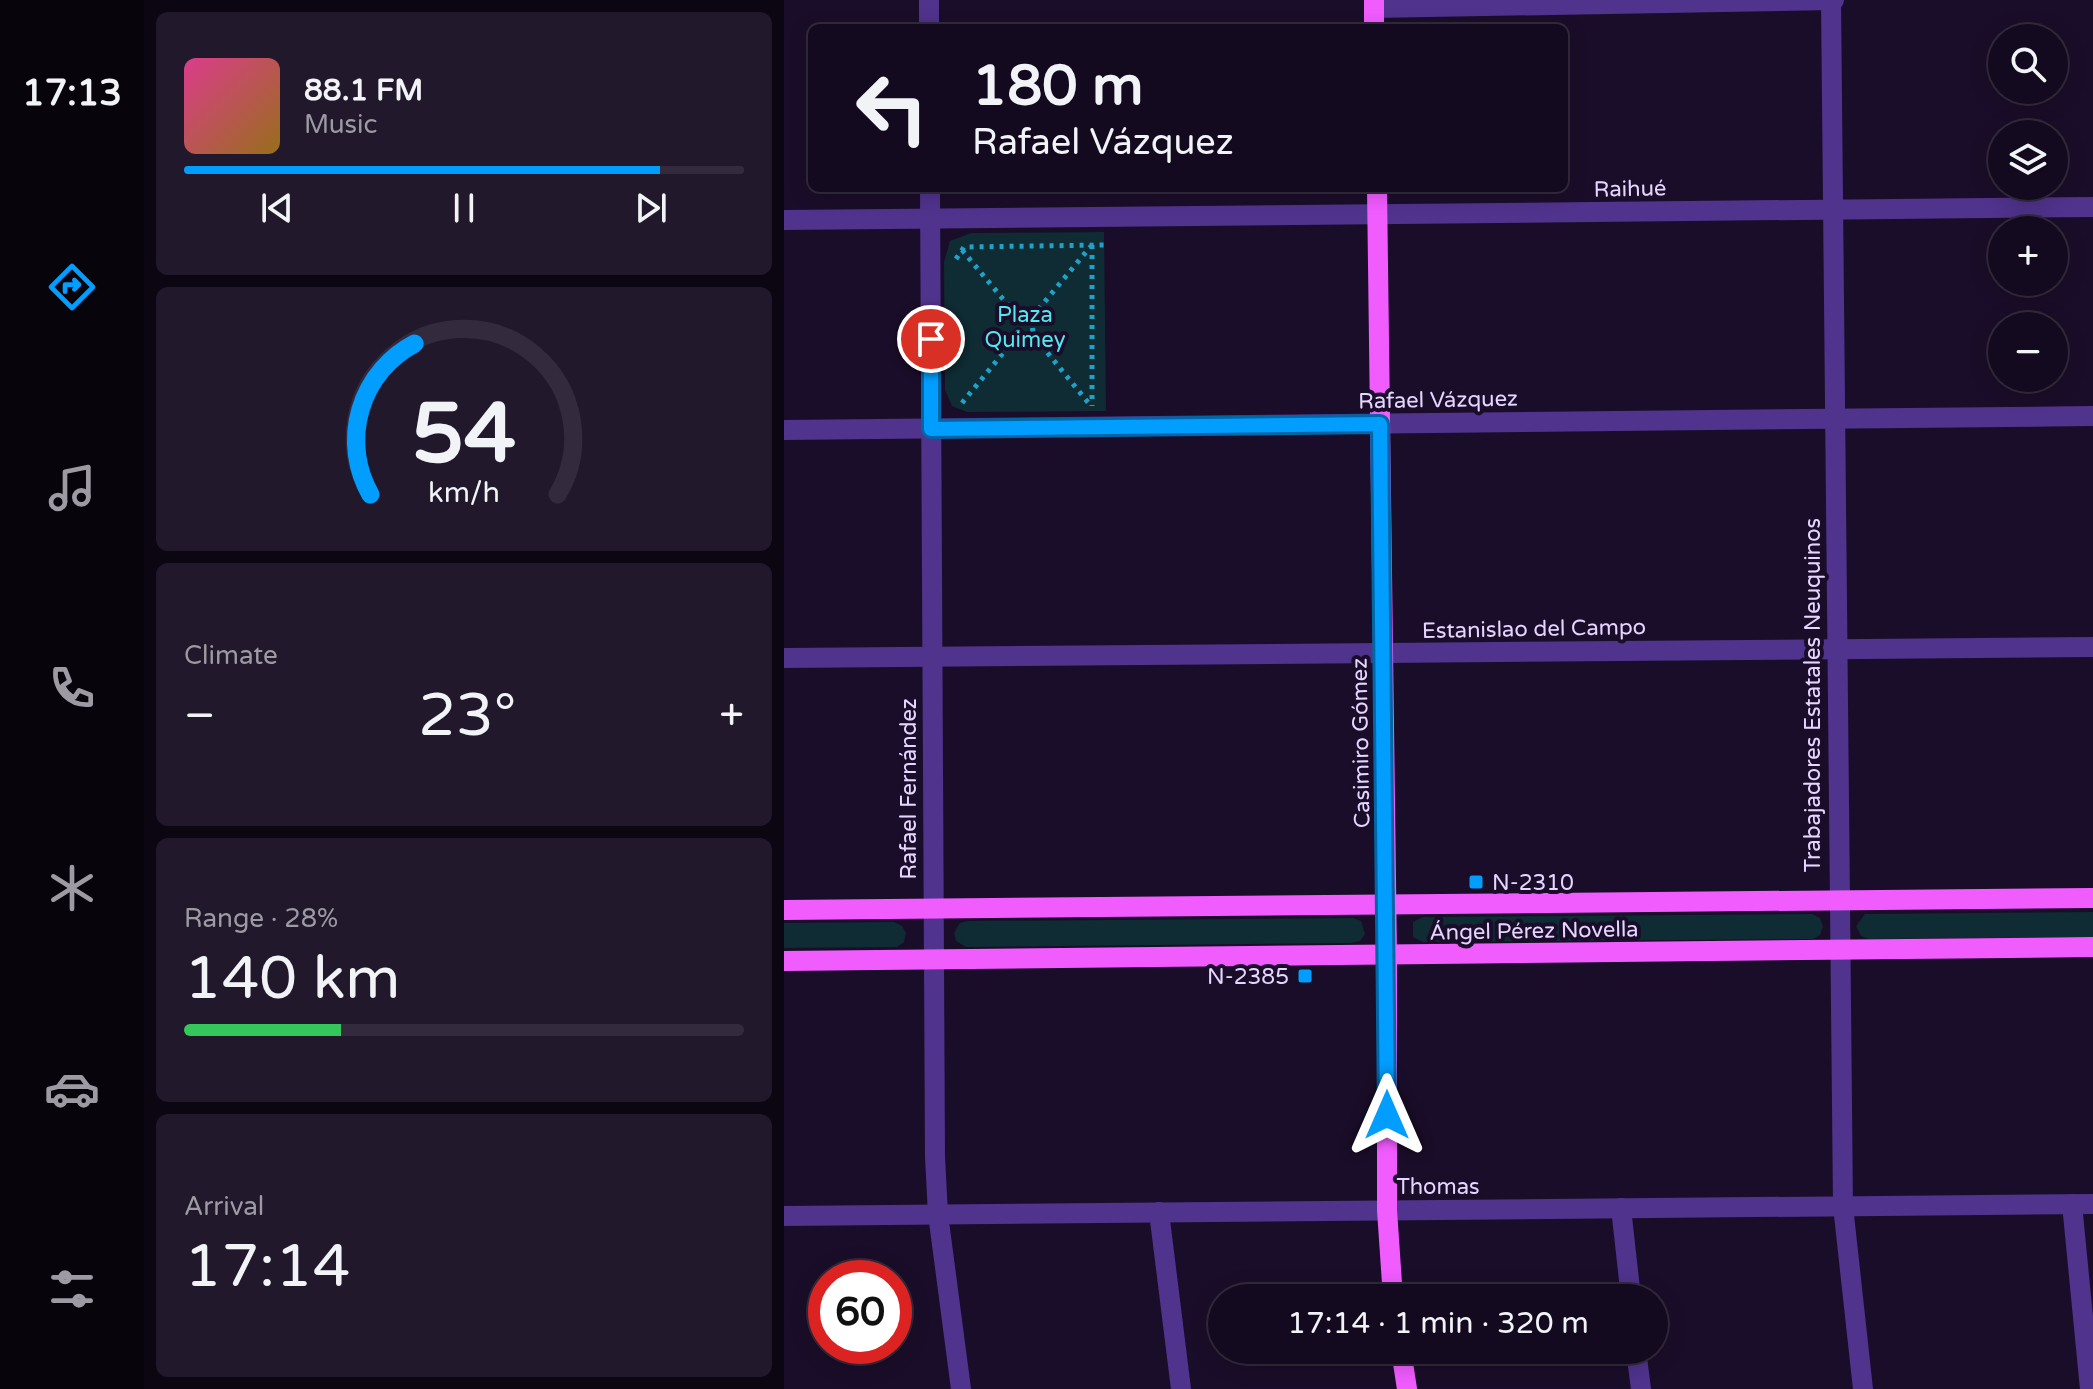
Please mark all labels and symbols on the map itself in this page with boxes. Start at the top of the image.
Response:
street label: Raihué [1593,175,1667,203]
park label: Plaza Quimey [985,302,1066,353]
pin [897,305,965,373]
street label: Rafael Vázquez [1358,386,1518,414]
street label: Trabajadores Estatales Neuquinos [1800,518,1826,872]
street label: Estanislao del Campo [1422,614,1646,644]
street label: Casimiro Gómez [1347,658,1375,828]
street label: Rafael Fernández [896,698,922,880]
place label: N-2310 [1492,870,1574,896]
marker: N-2310 [1467,873,1485,891]
street label: Ángel Pérez Novella [1429,915,1639,946]
place label: N-2385 [1207,964,1289,990]
marker: N-2385 [1296,967,1314,985]
position arrow [1345,1073,1429,1157]
street label: Thomas [1396,1174,1480,1200]
speed limit sign: 60 [808,1260,912,1364]

